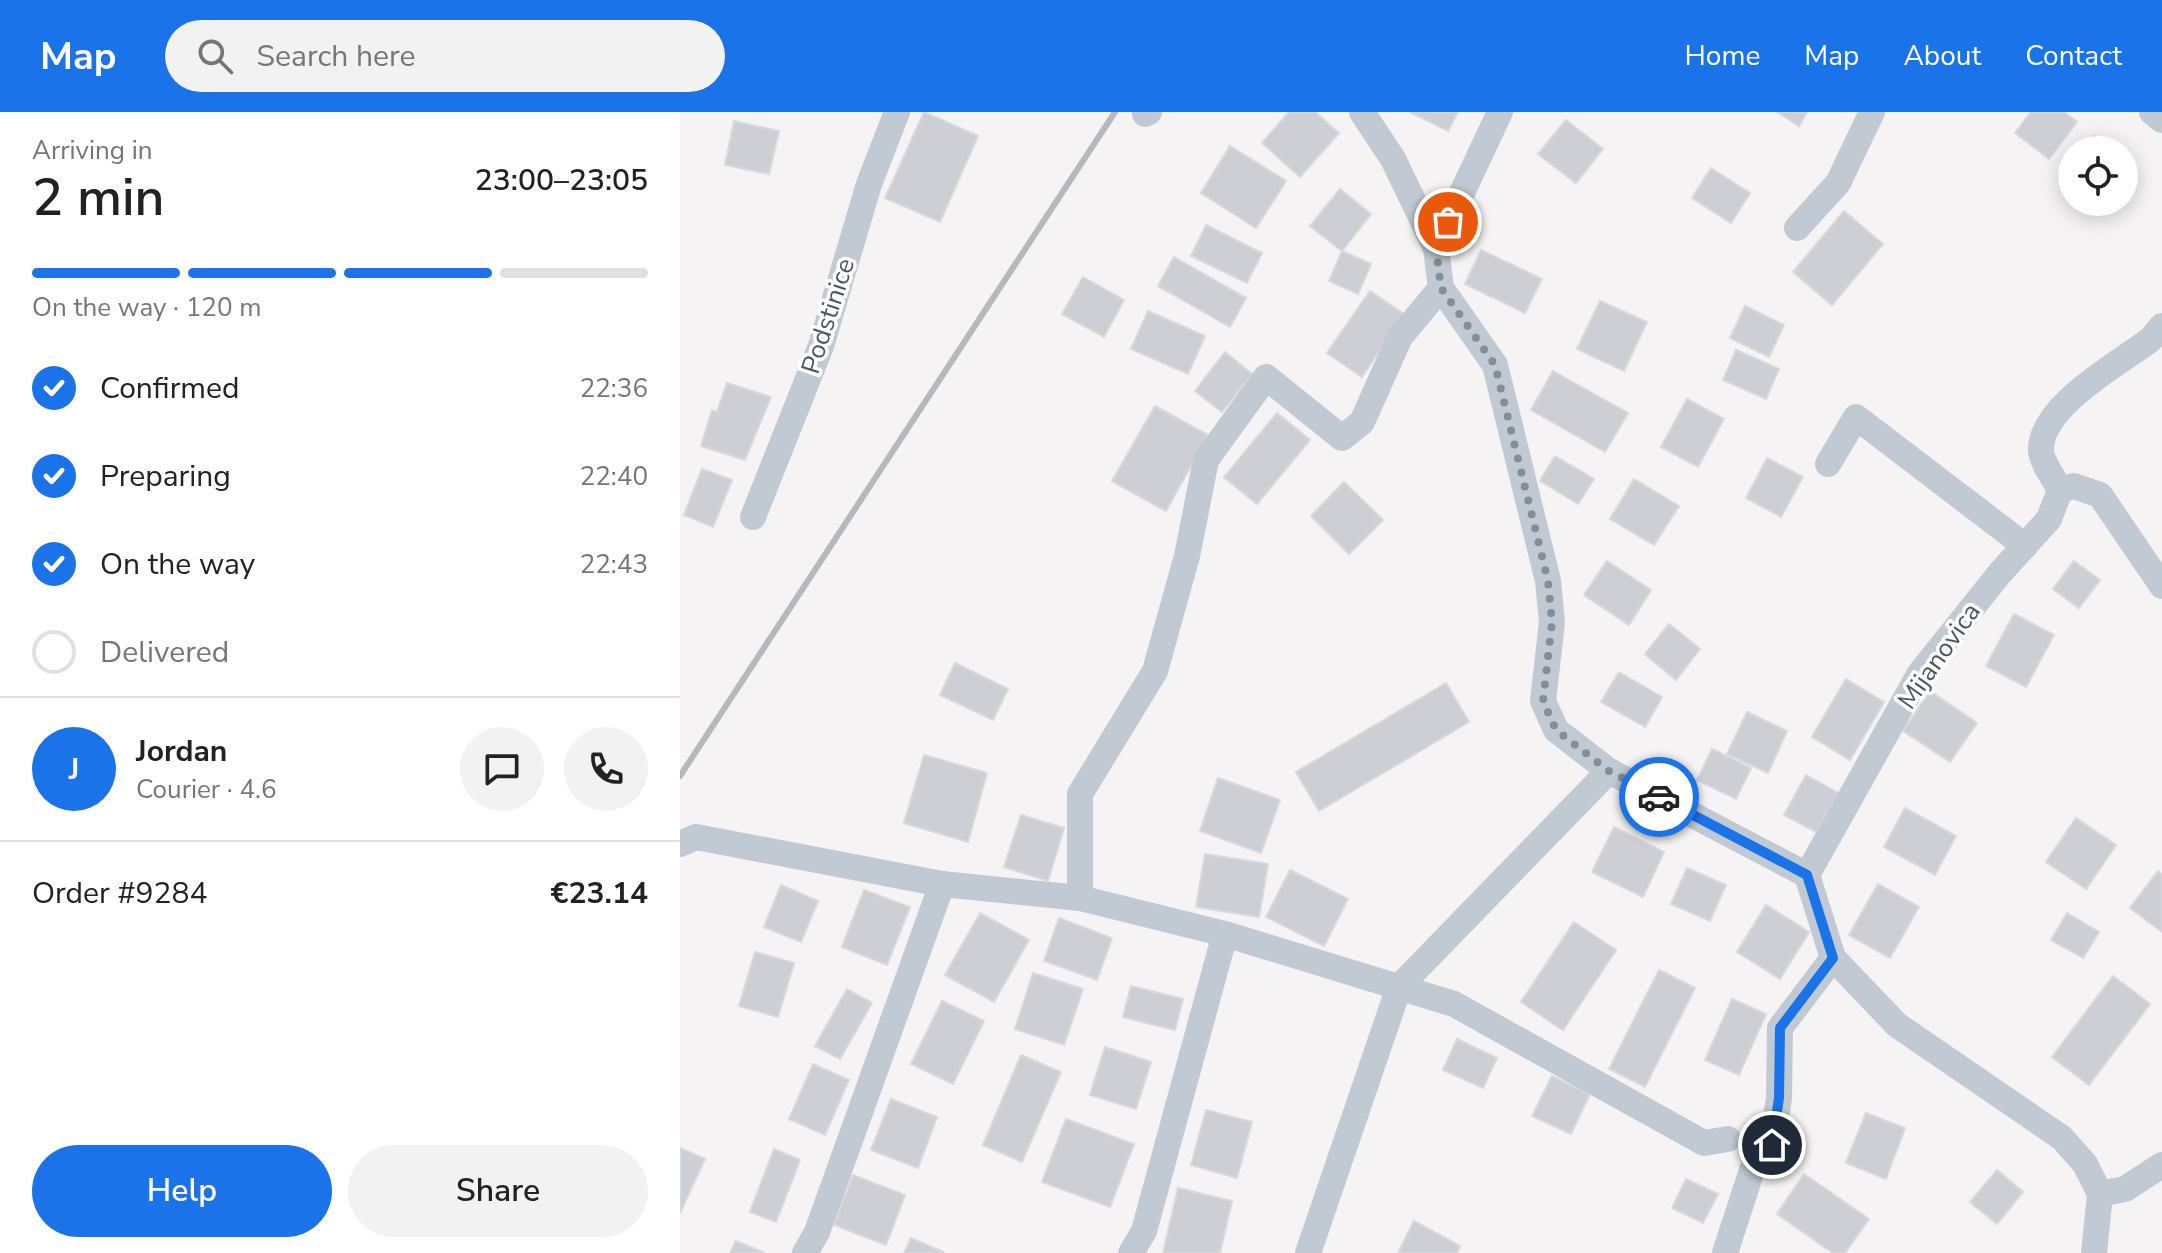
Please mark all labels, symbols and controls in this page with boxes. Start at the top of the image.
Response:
search box [165,20,725,92]
text: Map [40,31,117,82]
icon: search [193,34,237,78]
text: Search here [257,36,416,77]
text: Home [1685,37,1760,75]
text: Map [1804,37,1859,75]
text: About [1903,37,1981,75]
text: Contact [2025,37,2122,75]
text: Arriving in [32,133,153,168]
map controls [2058,136,2138,216]
button: locate [2058,136,2138,216]
text: 23:00–23:05 [475,160,648,201]
text: 2 min [32,162,165,233]
pin [1414,188,1482,256]
icon: bag [1426,200,1470,244]
street label: Podstinice [793,254,863,378]
text: On the way · 120 m [32,290,261,325]
icon: check [32,366,76,410]
text: Confirmed [100,368,240,409]
text: 22:36 [580,371,648,406]
icon: check [32,454,76,498]
text: Preparing [100,456,231,497]
text: 22:40 [580,459,648,494]
icon: check [32,542,76,586]
text: On the way [100,544,255,585]
text: 22:43 [580,547,648,582]
street label: Mijanovica [1890,596,1988,716]
text: Delivered [100,632,229,673]
button: chat [460,727,544,811]
button: phone [564,727,648,811]
text: Jordan [136,731,227,772]
text: J [69,749,79,790]
courier [1619,757,1699,837]
text: Courier · 4.6 [136,772,277,807]
icon: car [1637,775,1681,819]
text: Order #9284 [32,873,207,914]
text: €23.14 [551,873,648,914]
pin [1738,1111,1806,1179]
icon: home [1750,1123,1794,1167]
button: Help [32,1145,332,1237]
button: Share [348,1145,648,1237]

